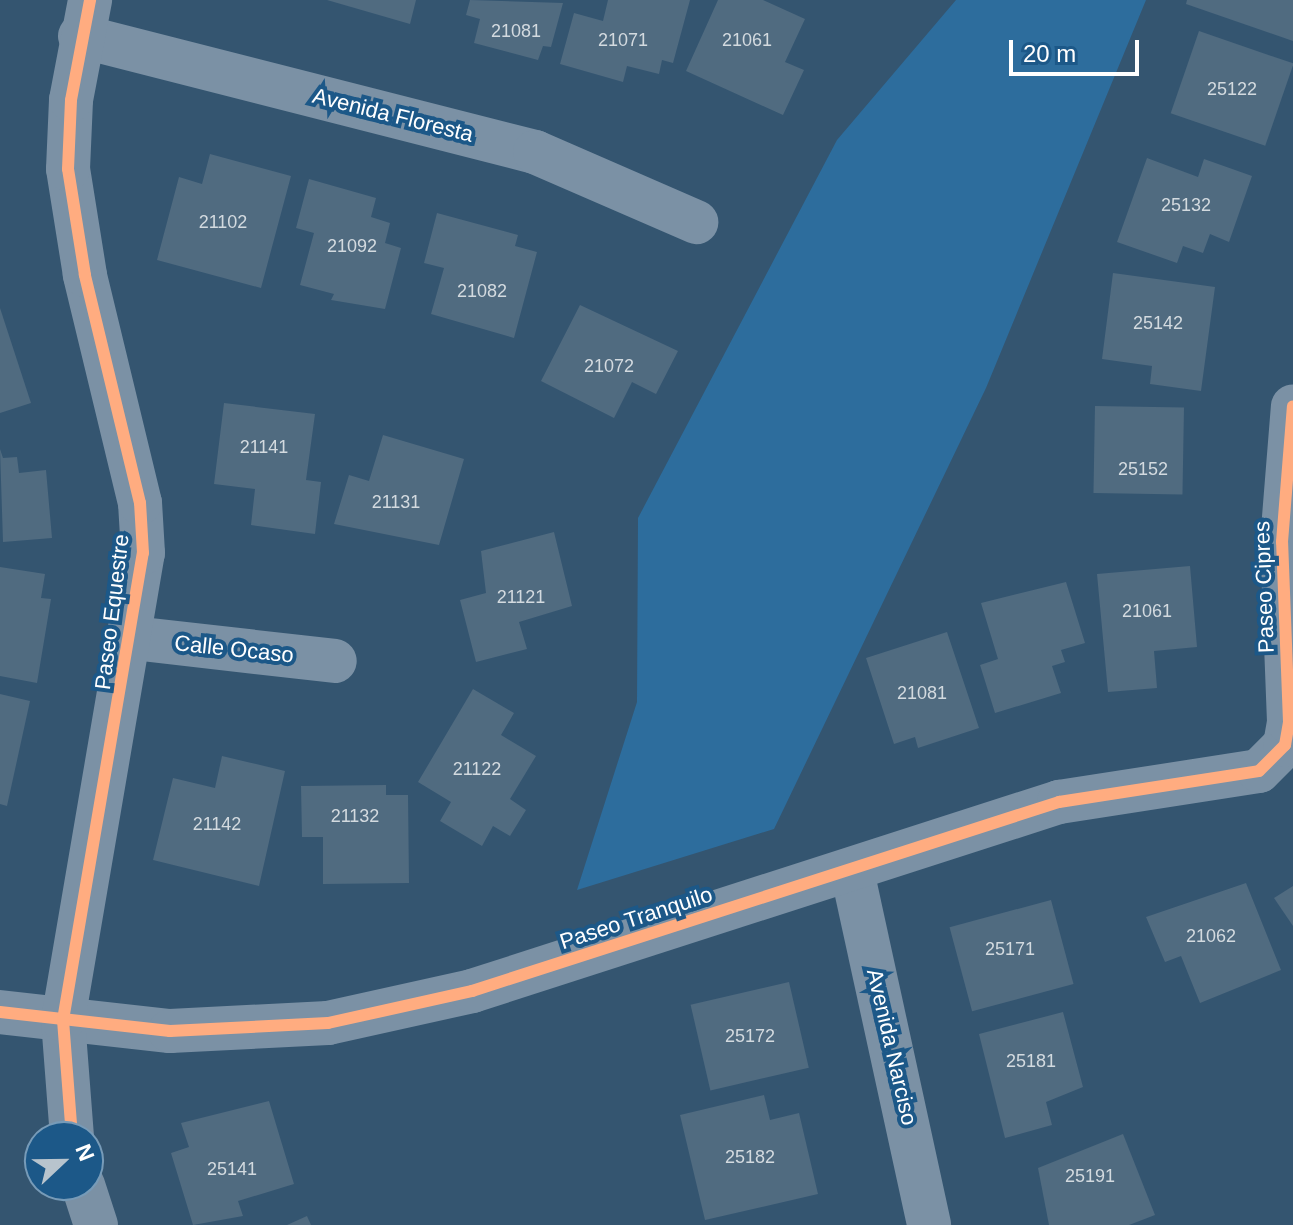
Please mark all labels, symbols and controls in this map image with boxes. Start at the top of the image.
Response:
house number: 21081 [491,20,541,42]
scale bar [1013,24,1143,74]
house number: 21071 [598,29,648,51]
house number: 21061 [722,29,772,51]
text: 20 m [1023,40,1076,67]
house number: 25122 [1207,78,1257,100]
street label: Avenida Floresta [310,82,476,148]
house number: 25132 [1161,194,1211,216]
house number: 21102 [199,211,247,233]
house number: 21092 [327,235,377,257]
house number: 21082 [457,280,507,302]
house number: 25142 [1133,312,1183,334]
house number: 21072 [584,355,634,377]
house number: 21141 [240,436,288,458]
house number: 25152 [1118,458,1168,480]
house number: 21131 [372,491,420,513]
street label: Paseo Cipres [1249,521,1279,653]
street label: Paseo Equestre [89,533,135,691]
house number: 21121 [497,586,545,608]
house number: 21061 [1122,600,1172,622]
street label: Calle Ocaso [173,630,295,668]
house number: 21081 [897,682,947,704]
house number: 21122 [453,758,501,780]
house number: 21132 [331,805,379,827]
house number: 21142 [193,813,241,835]
street label: Paseo Tranquilo [556,881,716,955]
house number: 21062 [1186,925,1236,947]
house number: 25171 [985,938,1035,960]
street label: Avenida Narciso [861,966,923,1128]
house number: 25172 [725,1025,775,1047]
house number: 25181 [1006,1050,1056,1072]
north arrow [24,1121,104,1201]
text: N [70,1141,99,1165]
house number: 25182 [725,1146,775,1168]
house number: 25141 [207,1158,257,1180]
house number: 25191 [1065,1165,1115,1187]

